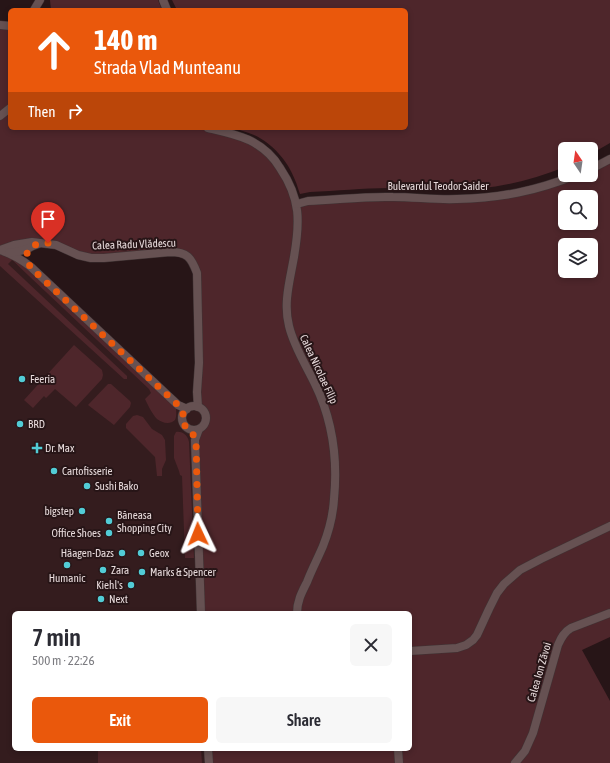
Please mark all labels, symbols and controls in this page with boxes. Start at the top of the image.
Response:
icon: ahead [28,24,80,76]
text: 140 m [94,24,157,56]
text: Strada Vlad Munteanu [94,57,241,78]
icon: right [64,100,86,122]
text: Then [28,103,56,120]
north arrow [558,142,598,182]
map controls [558,142,598,278]
street label: Bulevardul Teodor Saider [387,180,489,192]
button: search [558,190,598,230]
pin [31,202,65,243]
icon: arrive [37,208,59,230]
street label: Calea Radu Vlădescu [92,237,176,251]
button: layers [558,238,598,278]
street label: Calea Nicolae Filip [298,333,340,405]
place label: Feeria [30,373,55,385]
marker: Feeria [17,374,27,384]
place label: BRD [28,418,45,430]
marker: BRD [15,419,25,429]
place label: Dr. Max [45,442,75,454]
marker: Dr. Max [32,443,42,453]
place label: Cartofisserie [62,465,113,477]
marker: Cartofisserie [49,466,59,476]
place label: Sushi Bako [95,480,138,492]
marker: Sushi Bako [82,481,92,491]
place label: bigstep [44,505,74,517]
marker: bigstep [77,506,87,516]
place label: Băneasa Shopping City [117,509,172,534]
position arrow [177,513,219,555]
marker: Băneasa Shopping City [104,516,114,526]
place label: Office Shoes [52,527,101,539]
marker: Office Shoes [104,528,114,538]
place label: Häagen-Dazs [61,547,114,559]
place label: Geox [149,547,170,559]
marker: Häagen-Dazs [117,548,127,558]
marker: Geox [136,548,146,558]
marker: Humanic [62,560,72,570]
place label: Zara [111,564,129,576]
marker: Zara [98,565,108,575]
place label: Marks & Spencer [150,566,216,578]
marker: Marks & Spencer [137,567,147,577]
place label: Humanic [49,572,86,584]
place label: Kiehl's [96,579,123,591]
marker: Kiehl's [126,580,136,590]
place label: Next [109,593,128,605]
marker: Next [96,594,106,604]
text: 7 min [32,624,81,651]
button: close [350,624,392,666]
street label: Calea Ion Zăvoi [525,641,553,703]
text: 500 m · 22:26 [32,653,95,668]
button: Exit [32,697,208,743]
button: Share [216,697,392,743]

